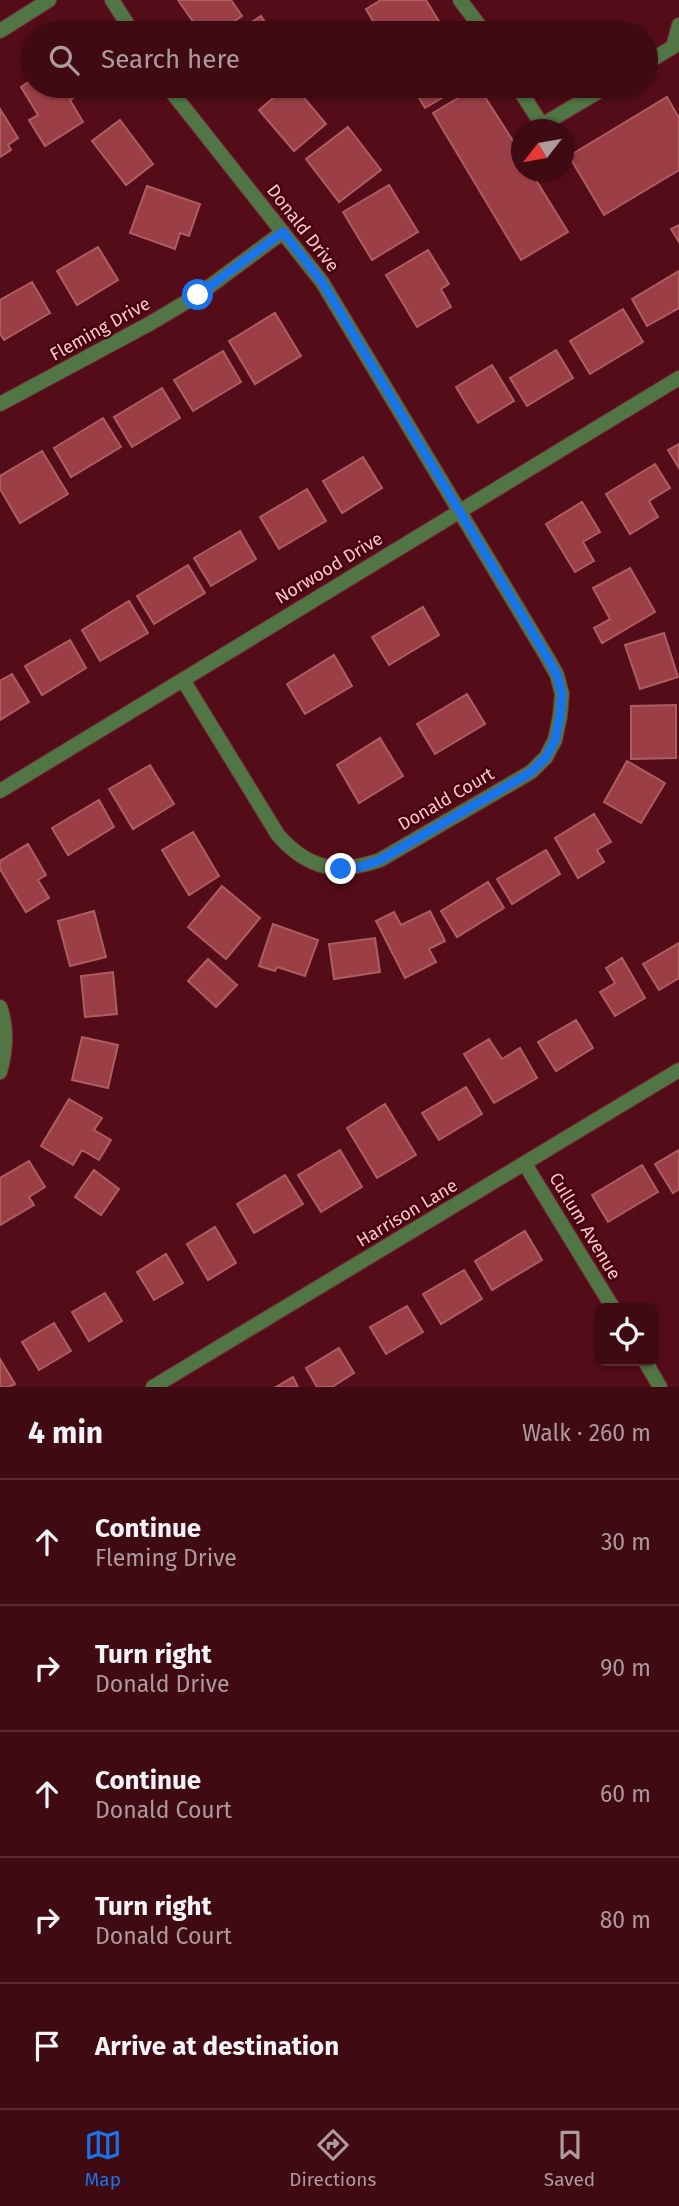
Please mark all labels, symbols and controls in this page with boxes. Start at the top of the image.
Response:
search box [21,21,658,98]
icon: search [45,41,83,79]
text: Search here [101,44,240,75]
north arrow [511,119,574,182]
street label: Donald Drive [262,180,344,276]
route start [182,279,213,310]
street label: Fleming Drive [46,292,154,366]
street label: Norwood Drive [271,527,387,609]
street label: Donald Court [394,762,498,835]
route end [325,853,356,884]
street label: Cullum Avenue [544,1168,626,1284]
street label: Harrison Lane [352,1174,462,1252]
map controls [595,1303,658,1366]
button: locate [595,1303,658,1366]
text: 4 min [28,1415,103,1451]
text: Walk · 260 m [522,1419,651,1447]
text: Continue [95,1513,201,1544]
icon: ahead [28,1523,66,1561]
text: 30 m [601,1528,651,1556]
text: Fleming Drive [95,1544,237,1572]
text: Turn right [95,1639,212,1670]
icon: right [28,1649,66,1687]
text: 90 m [600,1654,651,1682]
text: Donald Drive [95,1670,229,1698]
text: Continue [95,1765,201,1796]
icon: ahead [28,1775,66,1813]
text: 60 m [600,1780,651,1808]
text: Donald Court [95,1796,232,1824]
text: Turn right [95,1891,212,1922]
icon: right [28,1901,66,1939]
text: 80 m [600,1906,651,1934]
text: Donald Court [95,1922,232,1950]
icon: arrive [28,2027,66,2065]
text: Arrive at destination [95,2031,339,2062]
tab: Map [84,2126,122,2191]
tab: Directions [289,2126,376,2191]
tab: Saved [544,2126,595,2191]

